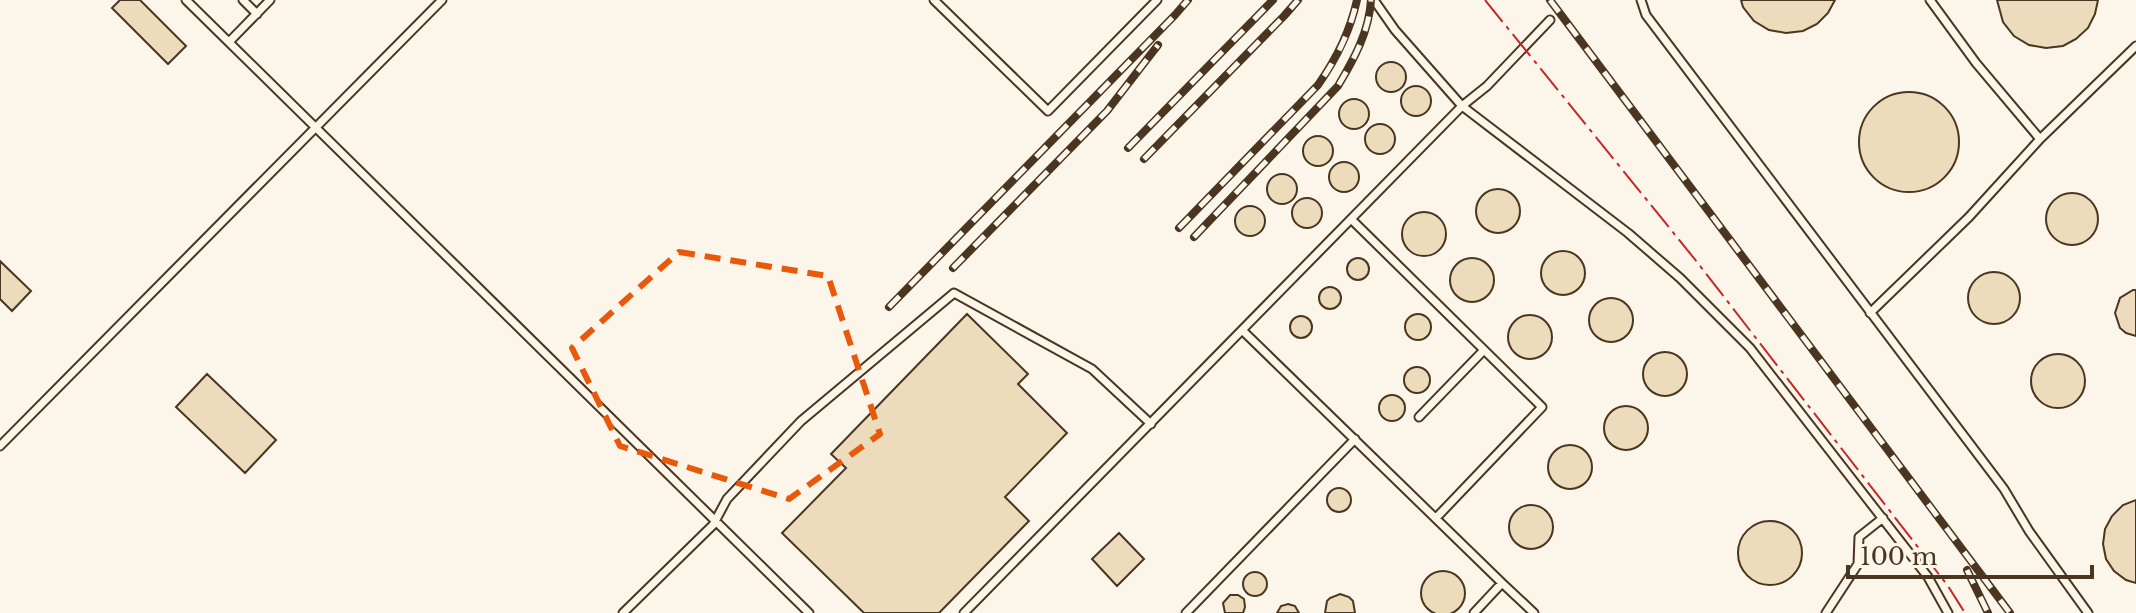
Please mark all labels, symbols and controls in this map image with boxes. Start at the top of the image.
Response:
scale bar [1848,529,2092,579]
text: 100 m [1860,542,1938,571]

